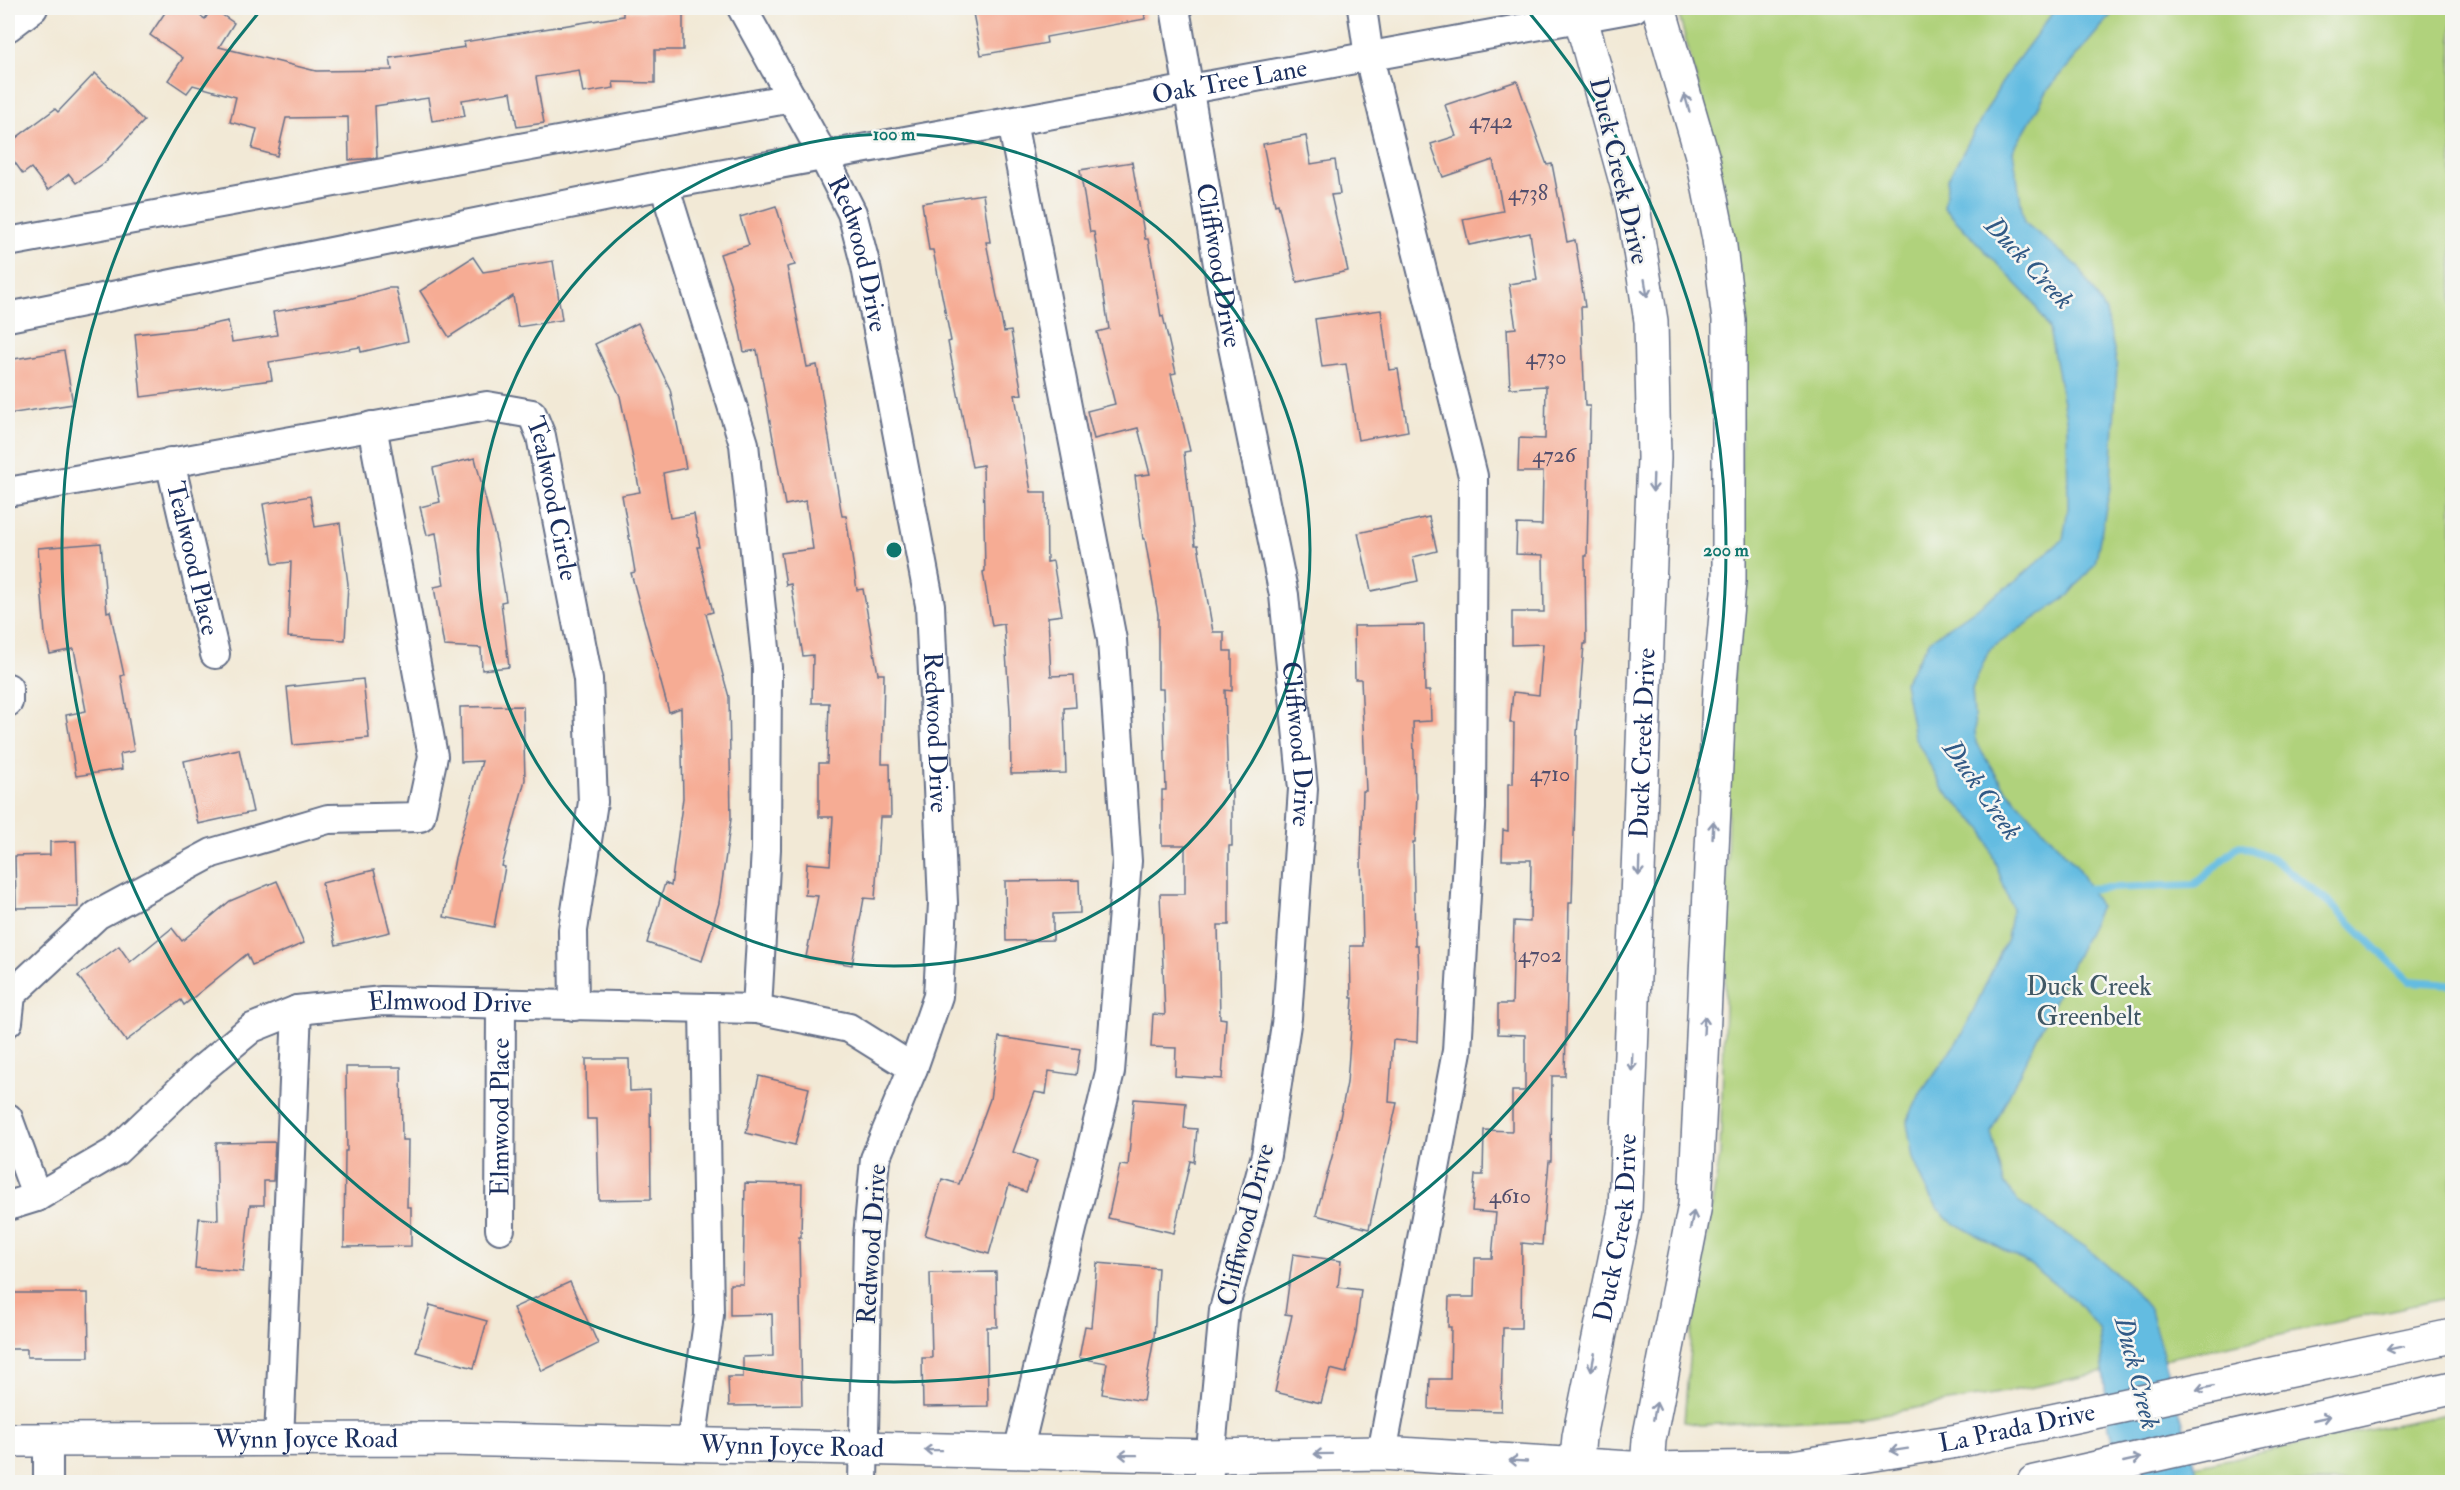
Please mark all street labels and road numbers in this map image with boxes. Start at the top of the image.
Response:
street label: Oak Tree Lane [1149,52,1310,112]
street label: Duck Creek Drive [1582,75,1656,268]
street label: Redwood Drive [820,171,894,335]
street label: Cliffwood Drive [1189,181,1249,351]
street label: Tealwood Circle [519,412,585,584]
street label: Tealwood Place [159,478,226,639]
street label: Duck Creek Drive [1623,647,1663,839]
street label: Redwood Drive [916,651,955,814]
street label: Cliffwood Drive [1275,660,1319,828]
street label: Elmwood Drive [366,985,532,1020]
street label: Elmwood Place [484,1038,517,1196]
street label: Duck Creek Drive [1587,1133,1644,1325]
street label: Cliffwood Drive [1210,1140,1282,1309]
street label: Redwood Drive [850,1163,894,1325]
street label: La Prada Drive [1936,1396,2098,1460]
street label: Wynn Joyce Road [213,1423,398,1456]
street label: Wynn Joyce Road [699,1429,884,1465]

